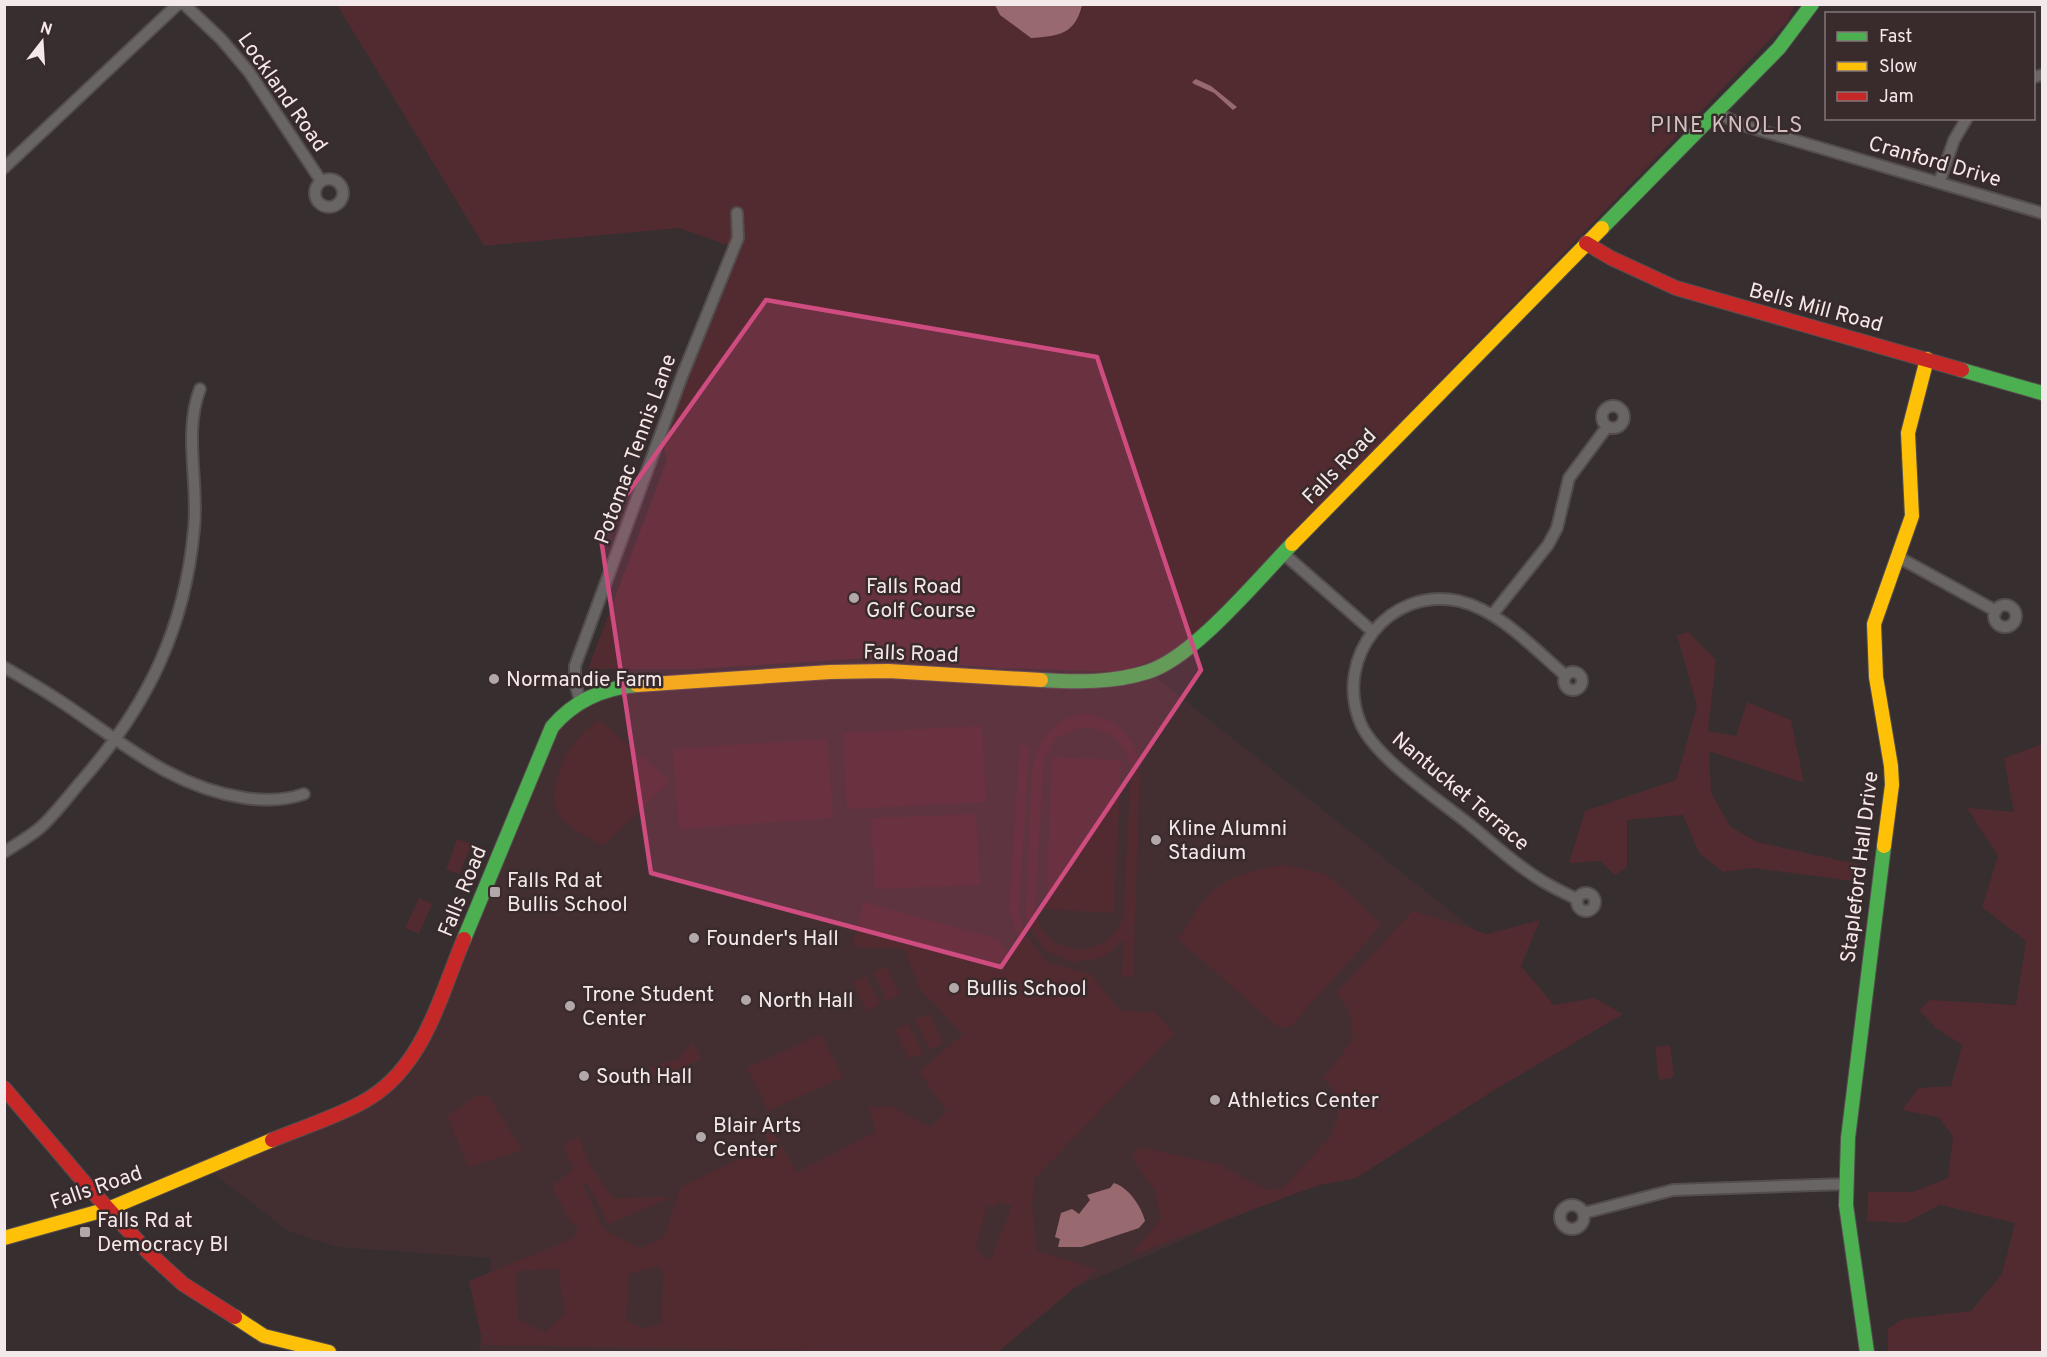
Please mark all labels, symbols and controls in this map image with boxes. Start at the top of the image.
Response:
north arrow [12,12,72,72]
legend [1825,12,2035,120]
text: N [37,18,54,41]
text: Fast [1879,26,1912,49]
street label: Lockland Road [231,28,333,158]
text: Slow [1879,56,1917,79]
text: Jam [1879,86,1914,109]
district label: PINE KNOLLS [1650,113,1804,140]
street label: Cranford Drive [1865,131,2004,194]
street label: Bells Mill Road [1746,278,1886,339]
street label: Potomac Tennis Lane [589,351,683,548]
street label: Falls Road [1297,423,1383,511]
place label: Falls Road Golf Course [866,574,976,625]
marker: Falls Road Golf Course [847,591,861,605]
street label: Falls Road [863,639,959,670]
place label: Normandie Farm [506,667,663,694]
marker: Normandie Farm [487,672,501,686]
street label: Nantucket Terrace [1386,727,1534,858]
street label: Stapleford Hall Drive [1835,770,1886,965]
place label: Kline Alumni Stadium [1168,816,1287,867]
marker: Kline Alumni Stadium [1149,833,1163,847]
street label: Falls Road [433,842,494,941]
place label: Falls Rd at Bullis School [507,868,628,919]
marker: Falls Rd at Bullis School [488,885,502,899]
place label: Founder's Hall [706,926,839,953]
marker: Founder's Hall [687,931,701,945]
place label: Bullis School [966,976,1087,1003]
marker: Bullis School [947,981,961,995]
place label: Trone Student Center [582,982,714,1033]
place label: North Hall [758,988,853,1015]
marker: North Hall [739,993,753,1007]
marker: Trone Student Center [563,999,577,1013]
place label: South Hall [596,1064,692,1091]
marker: South Hall [577,1069,591,1083]
place label: Athletics Center [1227,1088,1379,1115]
marker: Athletics Center [1208,1093,1222,1107]
place label: Blair Arts Center [713,1113,801,1164]
marker: Blair Arts Center [694,1130,708,1144]
street label: Falls Road [47,1160,146,1217]
place label: Falls Rd at Democracy Bl [97,1208,228,1259]
marker: Falls Rd at Democracy Bl [78,1225,92,1239]

